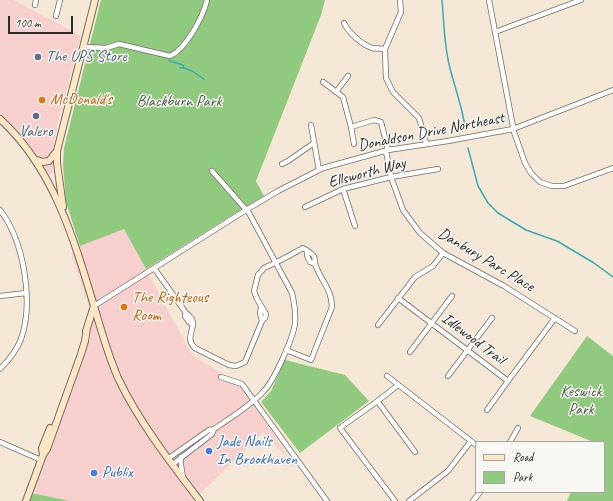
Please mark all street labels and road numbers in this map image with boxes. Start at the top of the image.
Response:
street label: Donaldson Drive Northeast [356,108,506,156]
street label: Ellsworth Way [326,153,408,193]
street label: Danbury Parc Place [435,224,537,296]
street label: Idlewood Trail [437,309,509,369]

